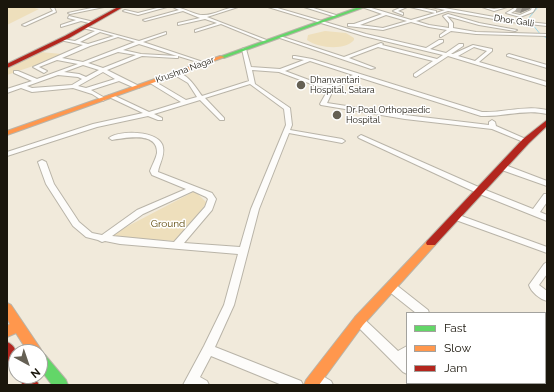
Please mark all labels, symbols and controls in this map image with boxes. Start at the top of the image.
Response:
street label: Dhor Galli [493,13,535,29]
street label: Krushna Nagar [154,54,216,86]
place label: Dhanvantari Hospital, Satara [310,75,375,96]
marker: Dhanvantari Hospital, Satara [295,79,307,91]
place label: Dr Poal Orthopaedic Hospital [346,105,430,126]
marker: Dr Poal Orthopaedic Hospital [331,109,343,121]
park label: Ground [151,218,185,230]
legend [406,312,546,384]
text: Fast [444,321,467,335]
text: Slow [444,341,471,355]
north arrow [8,344,48,384]
text: Jam [444,361,467,375]
text: N [28,365,43,380]

